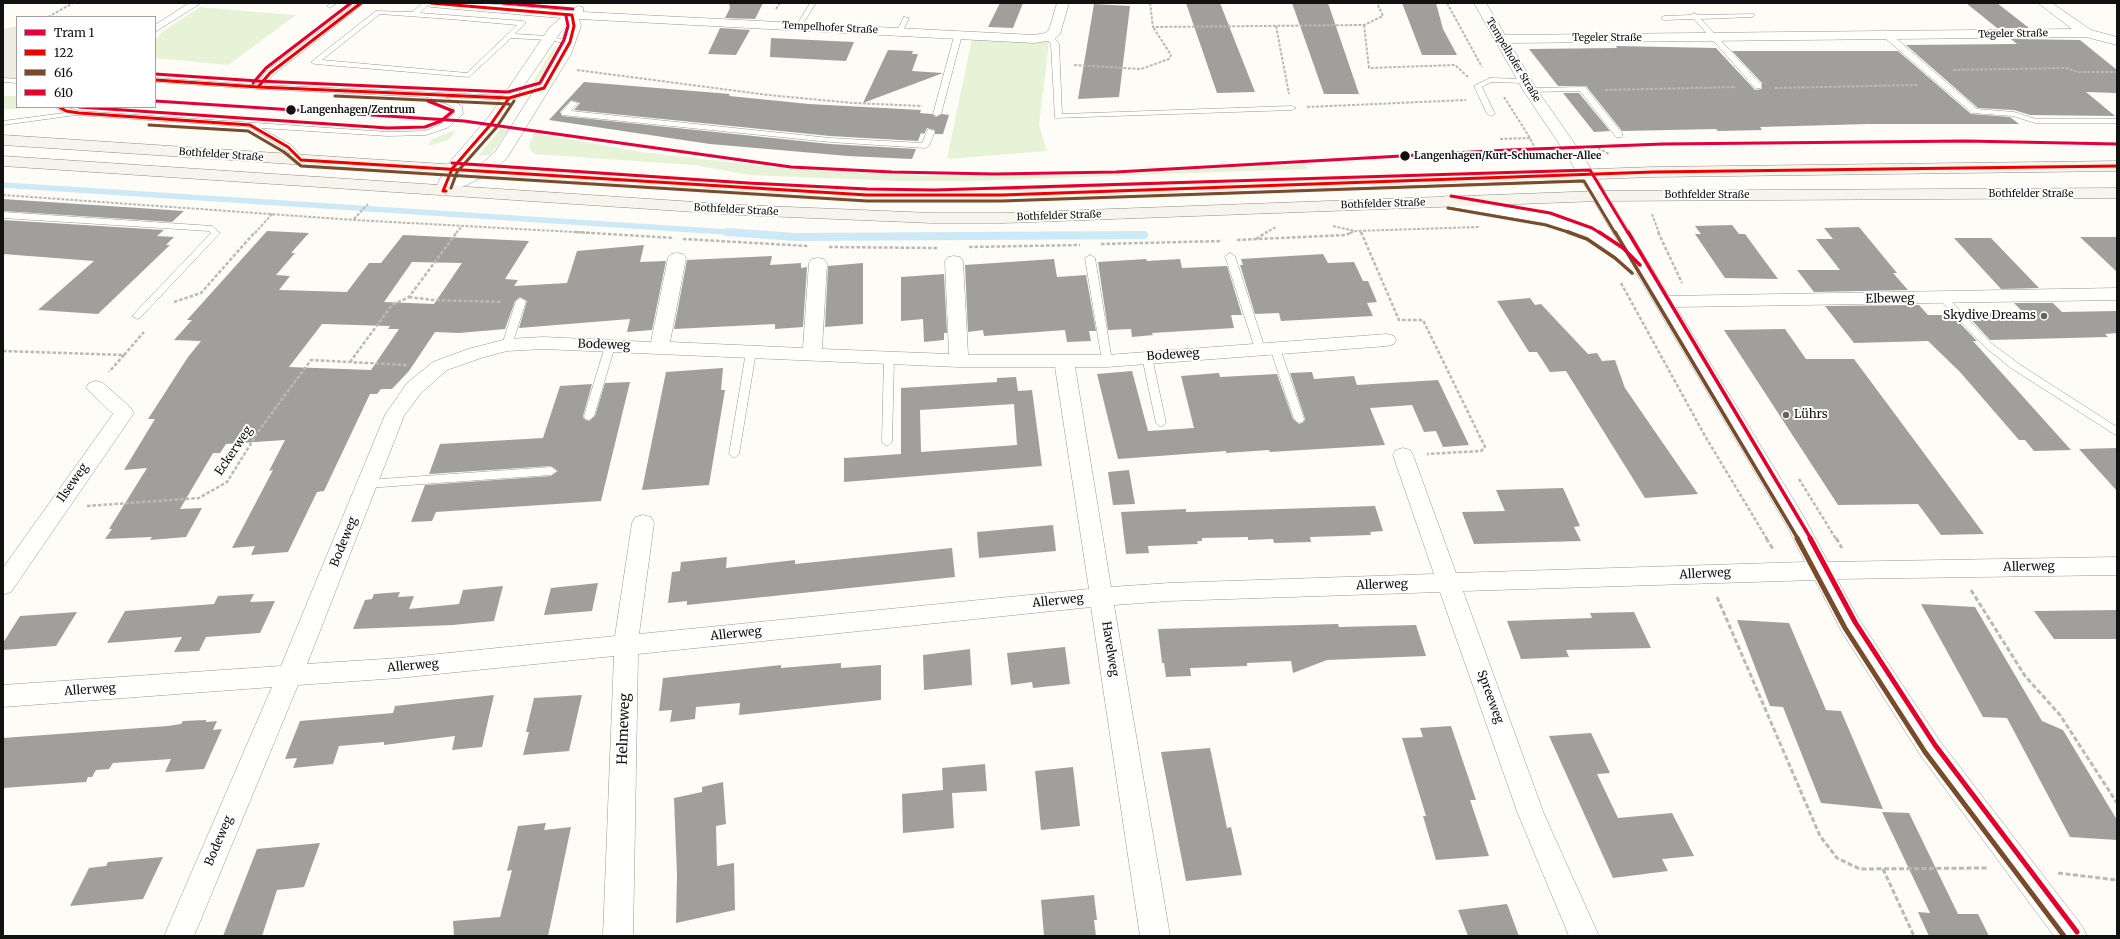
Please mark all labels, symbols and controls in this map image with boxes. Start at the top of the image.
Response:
legend [16,16,156,108]
street label: Tempelhofer Straße [1483,16,1543,104]
street label: Tempelhofer Straße [782,19,878,37]
text: Tram 1 [54,25,94,40]
street label: Tegeler Straße [1978,27,2048,41]
street label: Tegeler Straße [1572,32,1642,44]
text: 122 [54,45,73,60]
text: 616 [54,65,73,80]
text: 610 [54,85,73,100]
marker: Langenhagen/Zentrum [284,103,298,117]
place label: Langenhagen/Zentrum [300,104,415,116]
street label: Bothfelder Straße [178,146,264,164]
marker: Langenhagen/Kurt-Schumacher-Allee [1398,149,1412,163]
place label: Langenhagen/Kurt-Schumacher-Allee [1414,150,1601,162]
street label: Bothfelder Straße [1989,188,2073,200]
street label: Bothfelder Straße [1665,189,1749,201]
street label: Bothfelder Straße [1340,197,1426,211]
street label: Bothfelder Straße [693,202,779,218]
street label: Bothfelder Straße [1016,209,1102,223]
street label: Elbeweg [1865,291,1915,307]
place label: Skydive Dreams [1943,309,2036,323]
marker: Skydive Dreams [2039,311,2049,321]
street label: Bodeweg [577,337,631,353]
street label: Bodeweg [1146,346,1200,364]
place label: Lührs [1794,408,1828,422]
marker: Lührs [1781,410,1791,420]
street label: Eckerweg [212,424,256,478]
street label: Ilseweg [54,461,92,505]
street label: Bodeweg [327,515,361,569]
street label: Allerweg [2003,559,2055,575]
street label: Allerweg [1679,565,1731,583]
street label: Allerweg [1356,577,1408,593]
street label: Allerweg [1032,591,1084,611]
street label: Havelweg [1099,620,1121,678]
street label: Allerweg [710,624,762,644]
street label: Allerweg [387,657,439,675]
street label: Spreeweg [1474,668,1506,726]
street label: Allerweg [64,681,116,699]
street label: Helmeweg [614,693,634,765]
street label: Bodeweg [202,814,236,868]

